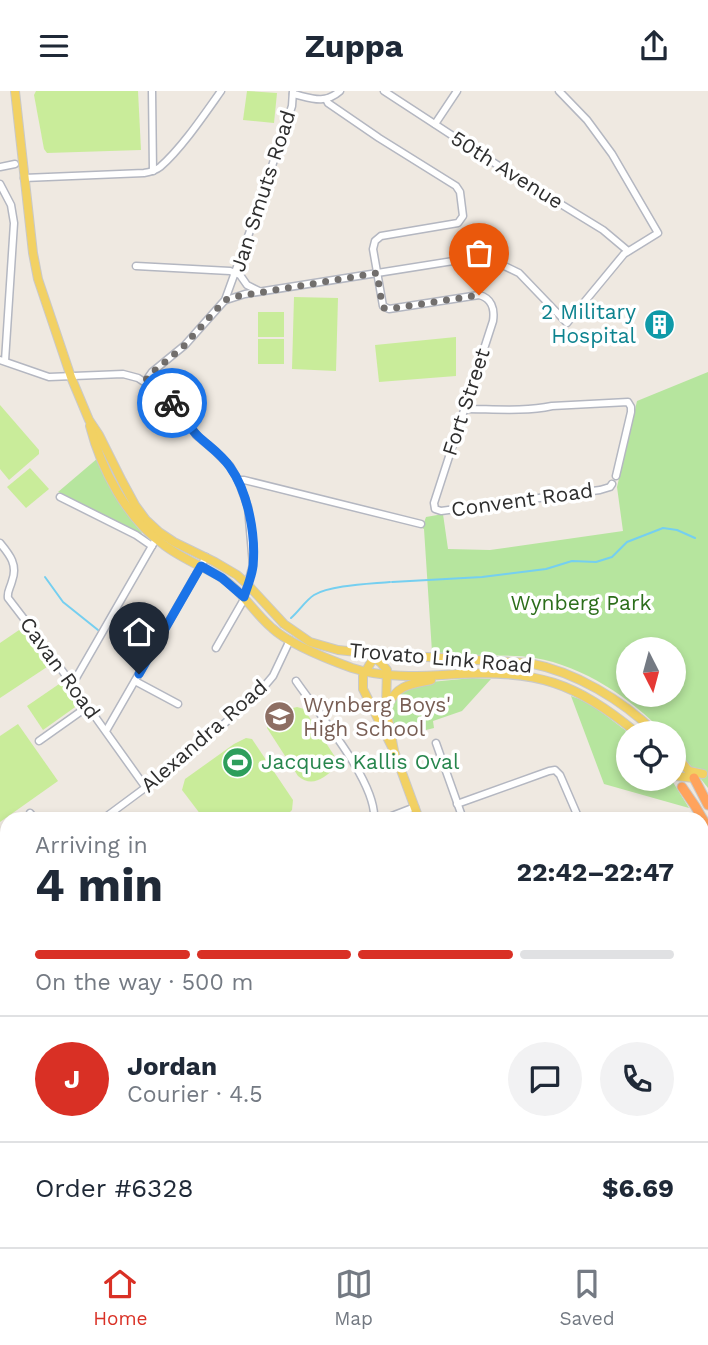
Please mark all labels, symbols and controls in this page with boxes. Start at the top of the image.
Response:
icon: menu [35,27,73,65]
text: Zuppa [305,27,403,65]
icon: share [635,27,673,65]
street label: Jan Smuts Road [225,107,300,275]
street label: 50th Avenue [446,125,568,214]
pin [449,223,509,295]
icon: bag [460,234,498,272]
place label: 2 Military Hospital [541,299,637,348]
building icon: 2 Military Hospital [642,307,676,341]
street label: Fort Street [436,345,495,459]
courier [137,368,207,438]
icon: bike [153,384,191,422]
street label: Convent Road [449,477,594,522]
park label: Wynberg Park [511,590,652,615]
pin [109,602,169,674]
street label: Cavan Road [15,612,106,724]
icon: home [120,613,158,651]
street label: Trovato Link Road [348,637,534,678]
north arrow [616,637,686,707]
map controls [616,637,686,791]
street label: Alexandra Road [135,674,272,797]
place label: Wynberg Boys' High School [303,692,451,741]
school or university icon: Wynberg Boys' High School [263,700,297,734]
button: locate [616,721,686,791]
sports icon: Jacques Kallis Oval [221,745,255,779]
place label: Jacques Kallis Oval [261,749,460,774]
text: Arriving in [35,832,148,859]
text: 22:42–22:47 [516,857,674,887]
text: 4 min [35,858,163,912]
text: On the way · 500 m [35,969,253,996]
button: chat [508,1042,582,1116]
button: phone [600,1042,674,1116]
text: Jordan [127,1051,217,1081]
text: J [64,1064,80,1094]
text: Courier · 4.5 [127,1081,263,1108]
text: Order #6328 [35,1173,193,1203]
text: $6.69 [602,1173,674,1203]
tab: Home [93,1265,148,1330]
tab: Map [334,1265,373,1330]
tab: Saved [559,1265,615,1330]

